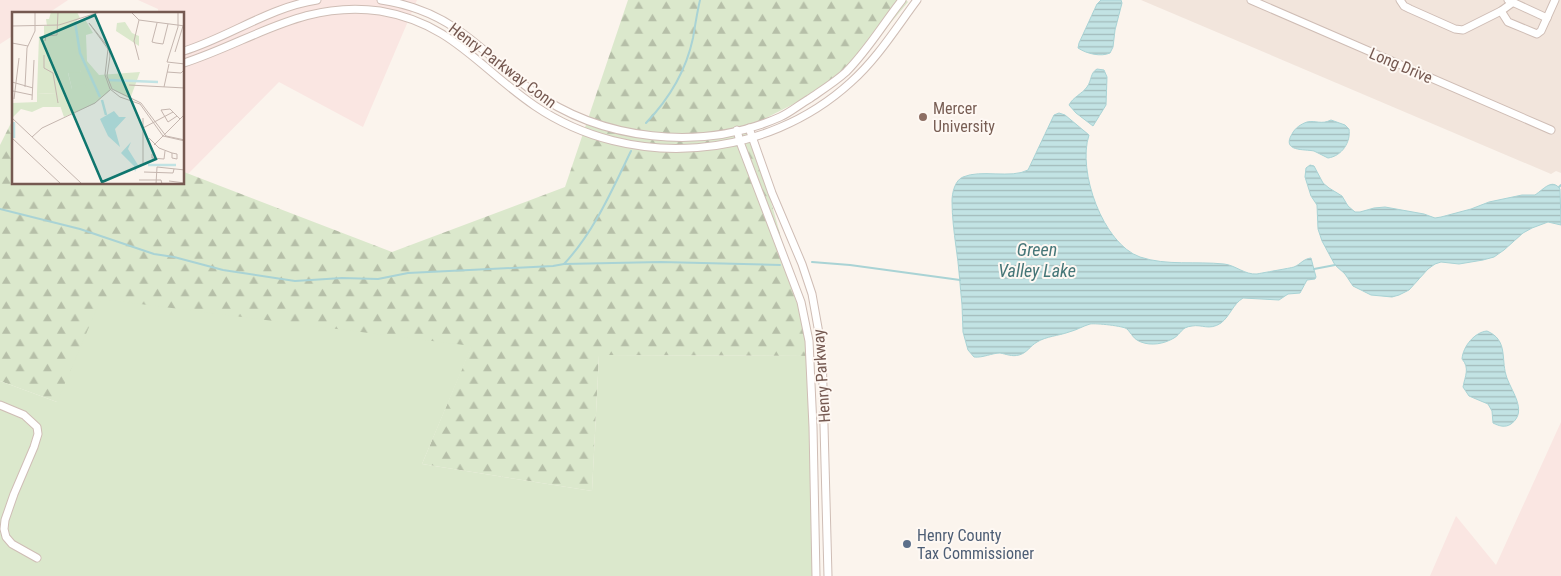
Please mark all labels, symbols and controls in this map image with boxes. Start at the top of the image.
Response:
inset map [12,12,185,185]
street label: Henry Parkway Conn [445,19,560,112]
street label: Long Drive [1366,44,1435,87]
place label: Mercer University [933,99,995,136]
marker: Mercer University [917,111,929,123]
water label: Green Valley Lake [998,239,1076,281]
street label: Henry Parkway [809,328,834,423]
place label: Henry County Tax Commissioner [917,526,1034,563]
marker: Henry County Tax Commissioner [901,538,913,550]

